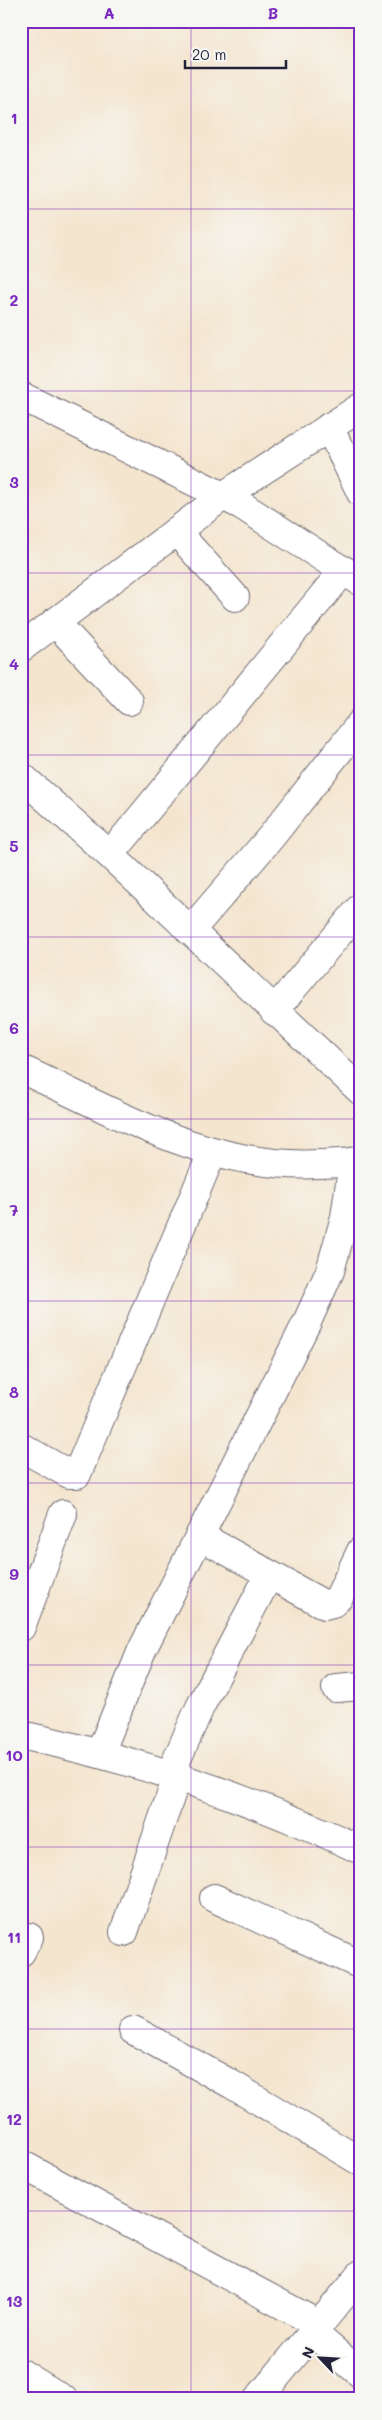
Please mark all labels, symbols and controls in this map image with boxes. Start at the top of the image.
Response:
text: A [103,2,115,23]
text: B [268,2,278,23]
scale bar [185,38,286,70]
text: 20 m [192,44,226,64]
text: 1 [10,107,18,128]
text: 2 [10,289,19,310]
text: 3 [9,471,19,492]
text: 4 [9,653,19,674]
text: 5 [9,835,19,856]
text: 6 [9,1017,19,1038]
text: 7 [10,1199,19,1220]
text: 8 [9,1381,19,1402]
text: 9 [9,1563,19,1584]
text: 10 [5,1744,23,1765]
text: 11 [7,1926,21,1947]
text: 12 [6,2108,22,2129]
text: 13 [6,2290,23,2311]
north arrow [294,2332,344,2382]
text: N [297,2343,319,2361]

